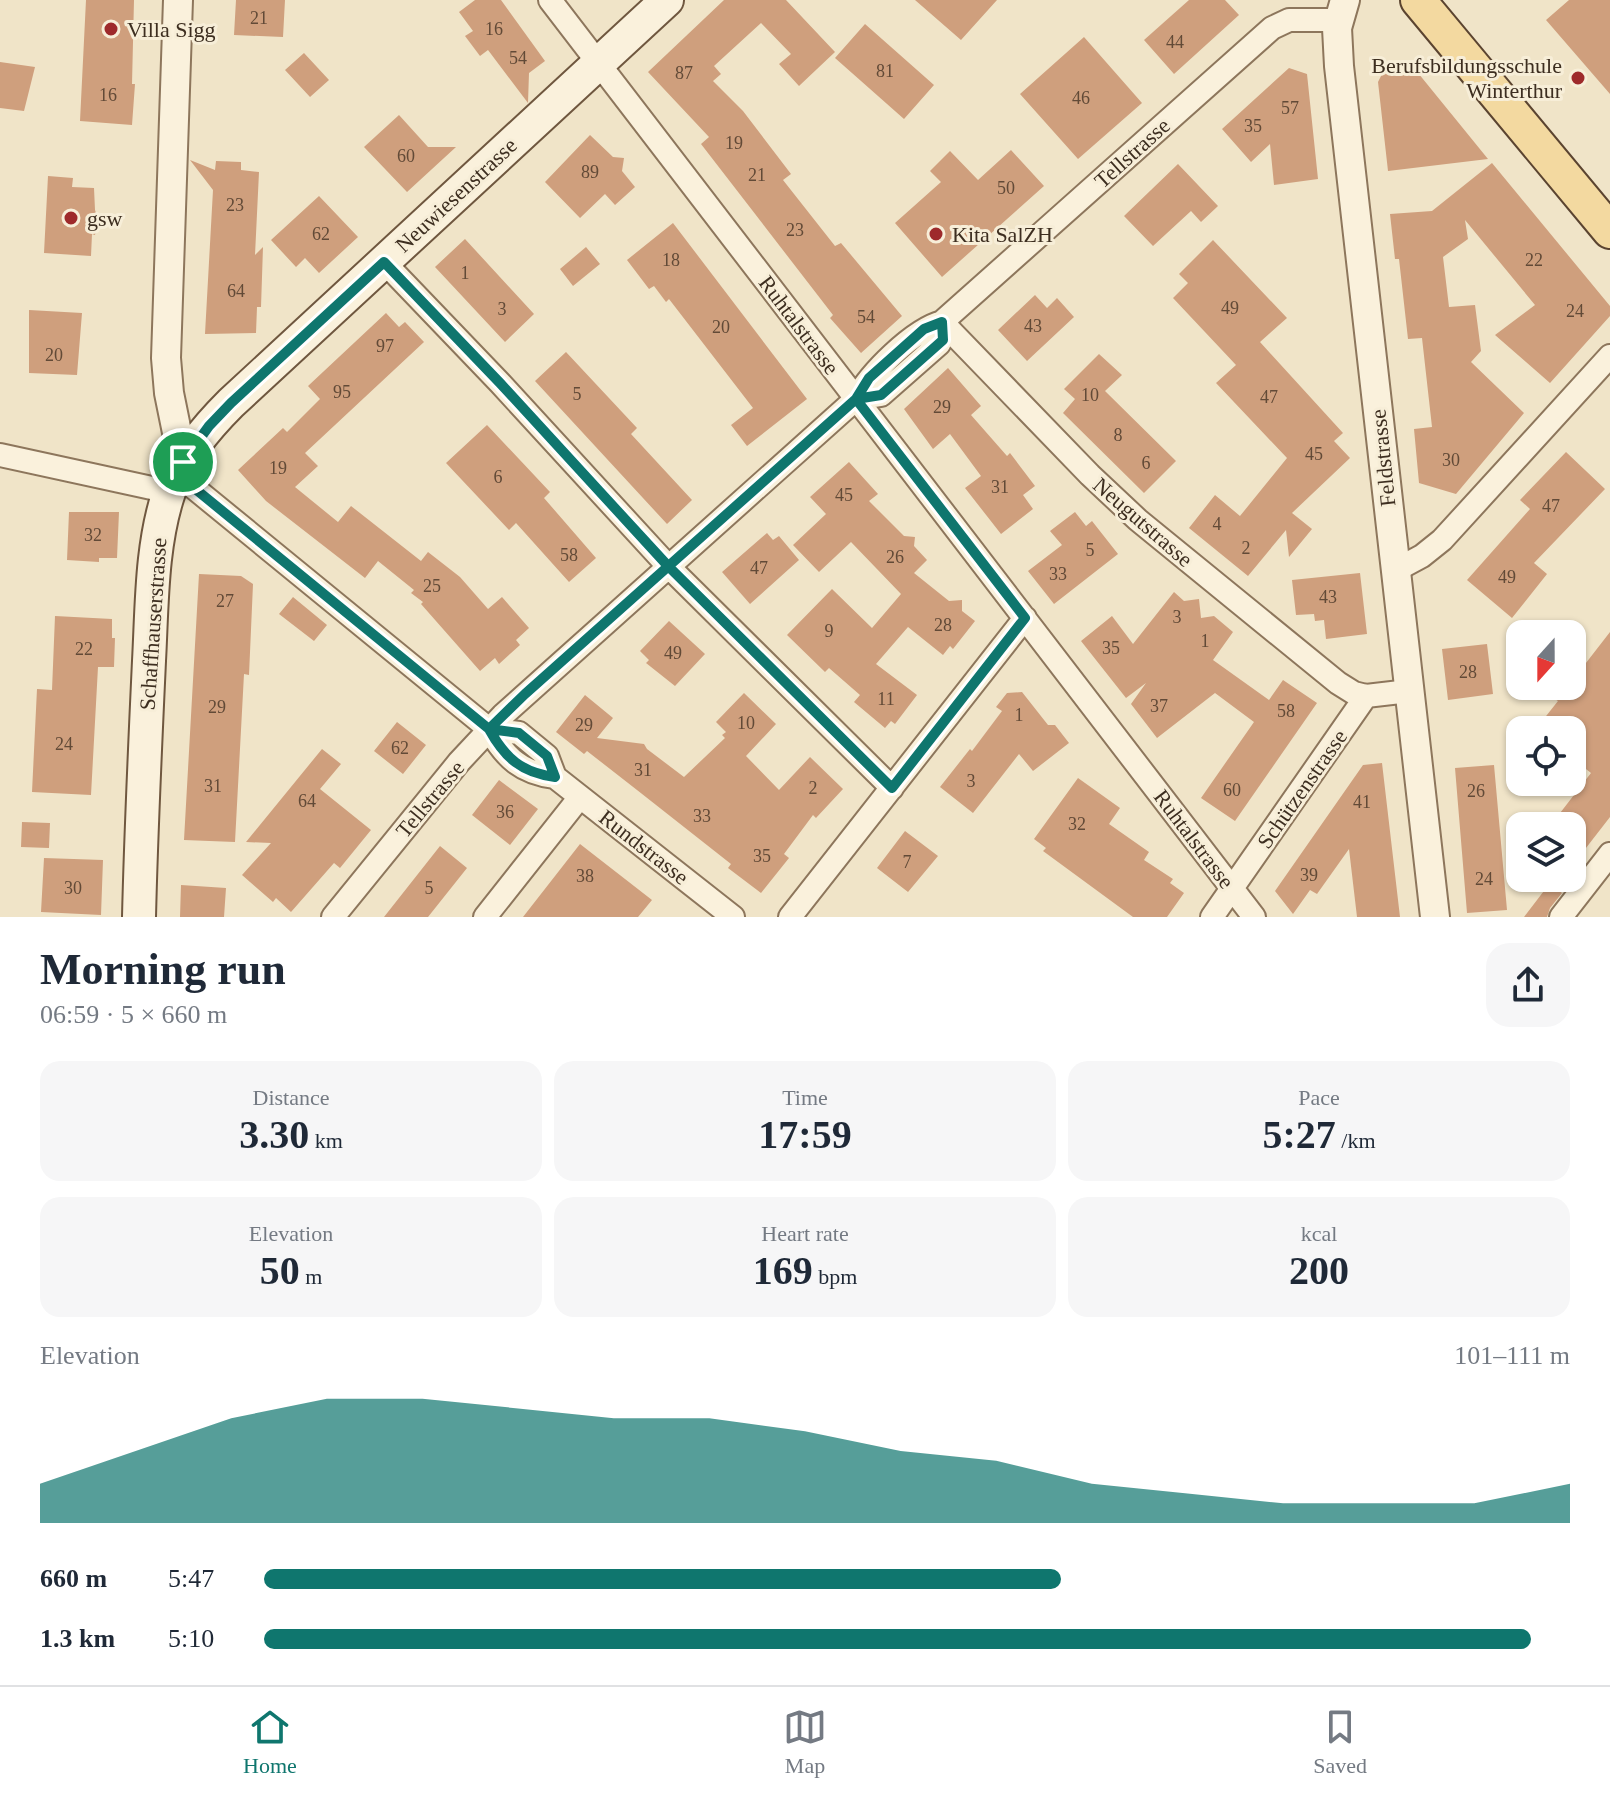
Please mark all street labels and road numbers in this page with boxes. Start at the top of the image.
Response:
street label: Tellstrasse [1089,113,1175,193]
street label: Neuwiesenstrasse [390,133,522,257]
street label: Ruhtalstrasse [754,271,844,379]
street label: Feldstrasse [1365,408,1401,508]
street label: Neugutstrasse [1088,472,1198,572]
street label: Schaffhauserstrasse [134,537,172,711]
street label: Schützenstrasse [1252,725,1352,853]
street label: Tellstrasse [391,756,469,842]
street label: Ruhtalstrasse [1149,785,1239,893]
street label: Rundstrasse [594,804,694,890]

